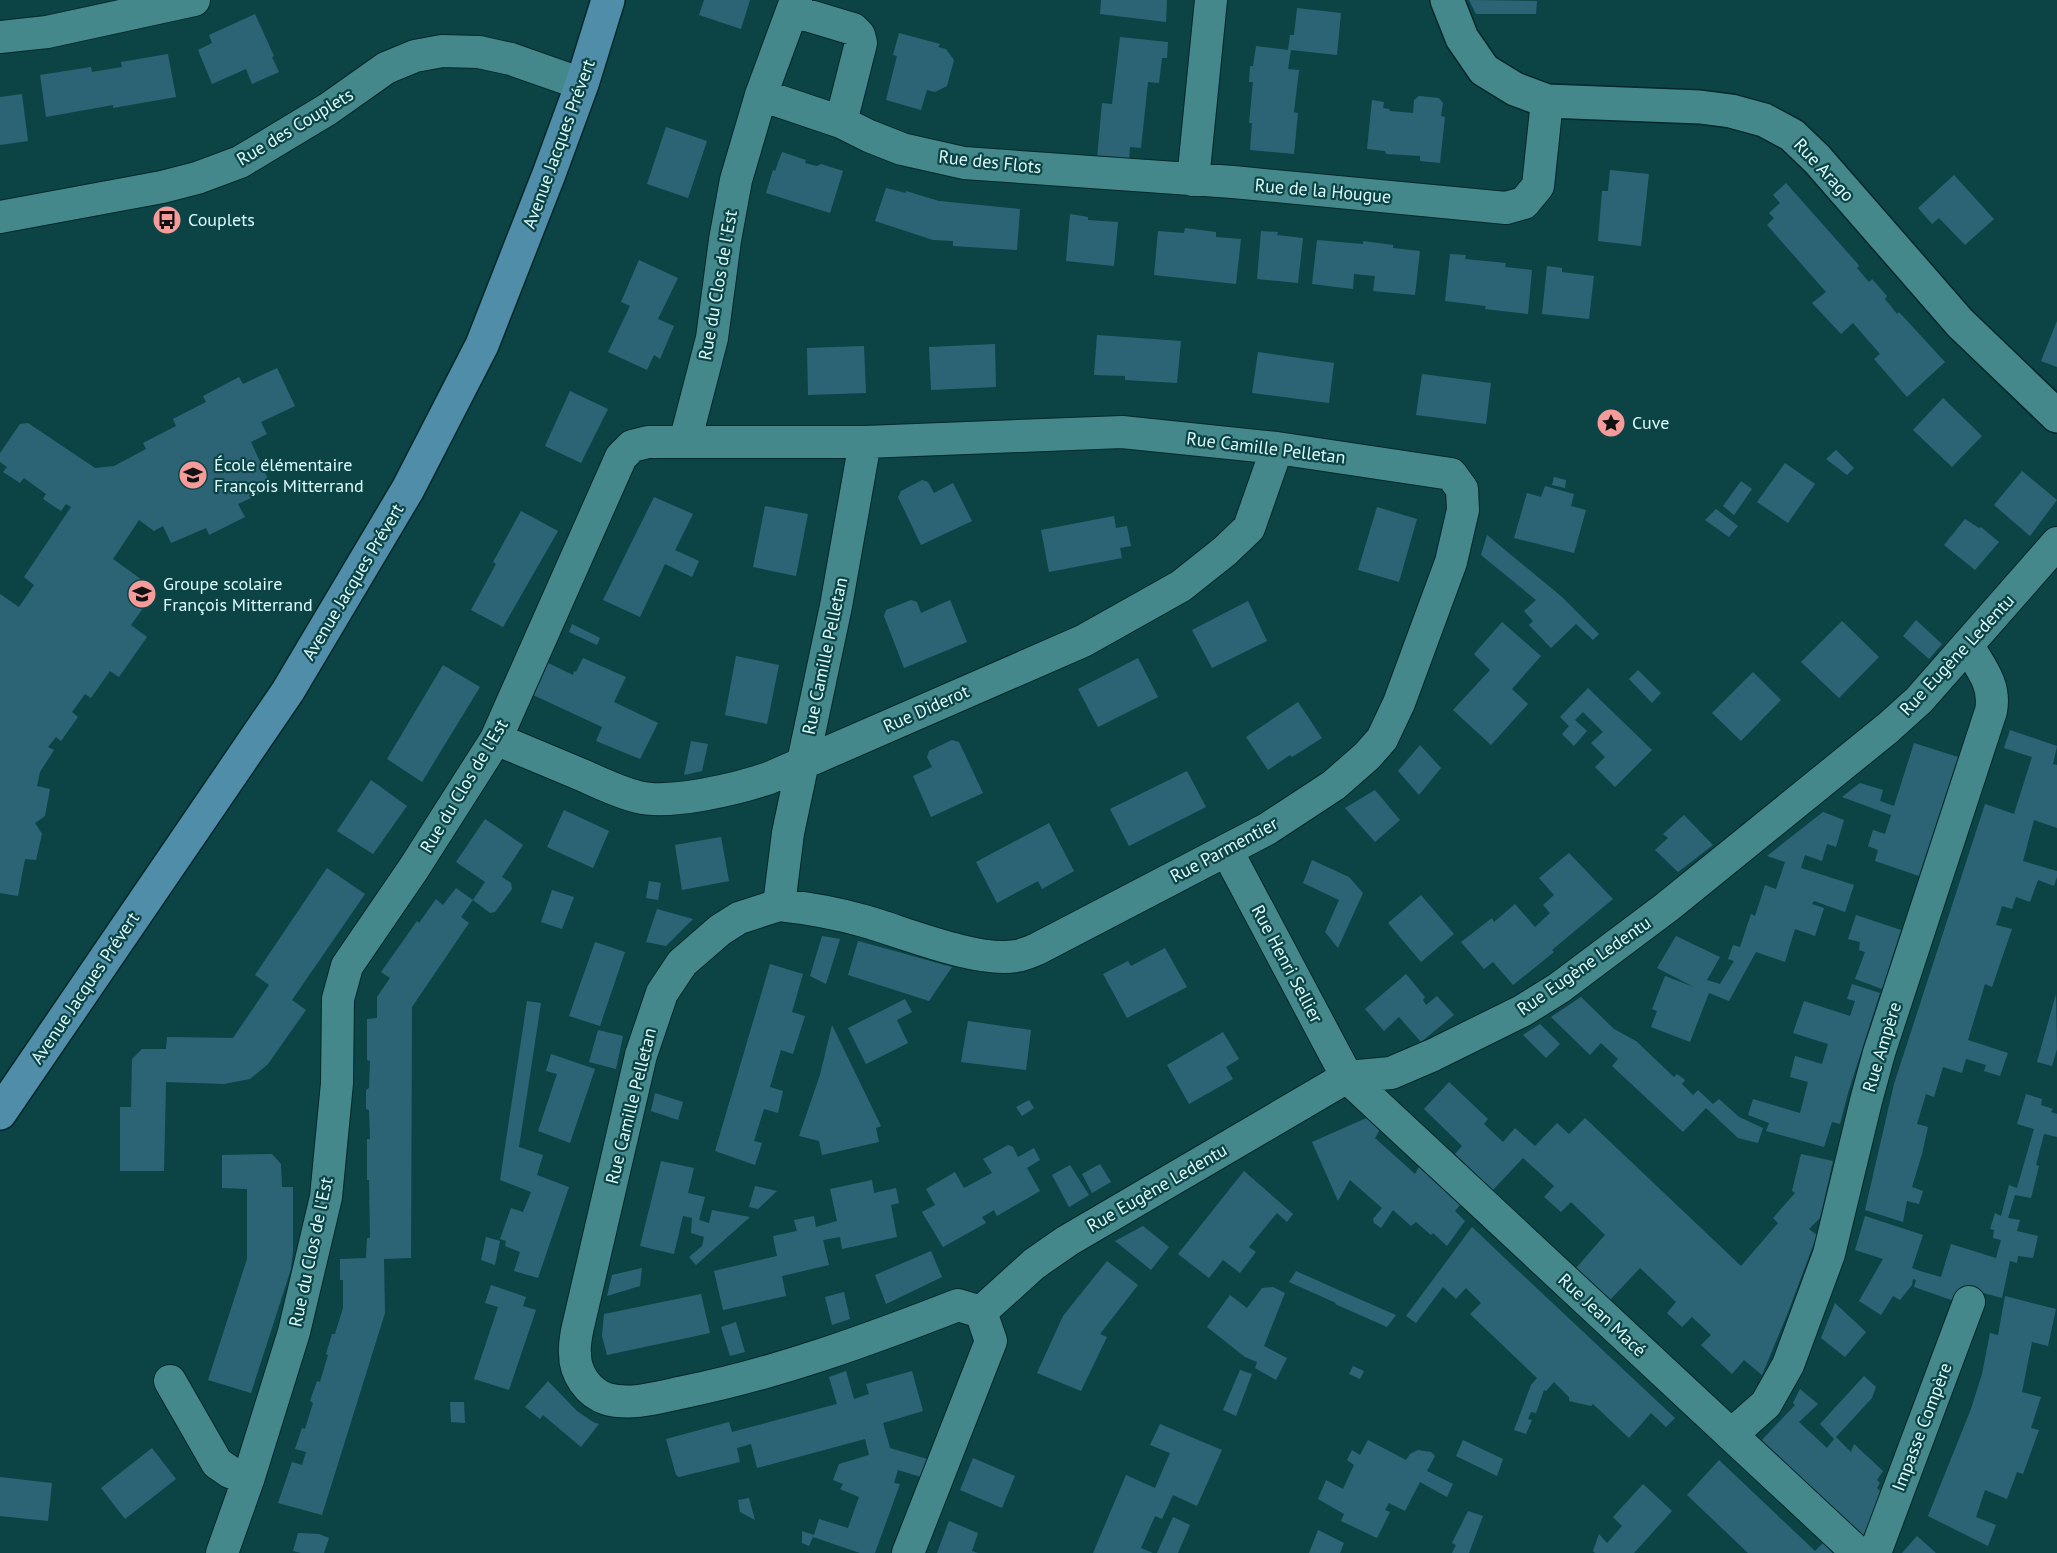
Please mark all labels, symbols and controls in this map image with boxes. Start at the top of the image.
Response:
street label: Avenue Jacques Prévert [517,56,600,232]
street label: Rue des Couplets [232,83,357,170]
street label: Rue Arago [1789,133,1860,206]
street label: Rue des Flots [937,145,1043,178]
street label: Rue de la Hougue [1254,173,1392,208]
bus stop icon: Couplets [151,204,183,236]
place label: Couplets [188,208,255,231]
street label: Rue du Clos de l'Est [693,208,742,362]
place icon: Cuve [1595,407,1627,439]
place label: Cuve [1632,411,1669,434]
street label: Rue Camille Pelletan [1185,426,1347,469]
place label: École élémentaire François Mitterrand [214,453,364,497]
school or university icon: École élémentaire François Mitterrand [177,459,209,491]
street label: Avenue Jacques Prévert [297,499,408,664]
place label: Groupe scolaire François Mitterrand [163,572,313,616]
street label: Rue Camille Pelletan [797,575,852,737]
school or university icon: Groupe scolaire François Mitterrand [126,578,158,610]
street label: Rue Eugène Ledentu [1894,589,2019,720]
street label: Rue Diderot [879,679,972,738]
street label: Rue du Clos de l'Est [415,715,513,857]
street label: Rue Parmentier [1166,812,1281,888]
street label: Rue Henri Sellier [1247,901,1328,1027]
street label: Avenue Jacques Prévert [25,907,144,1068]
street label: Rue Eugène Ledentu [1512,911,1655,1020]
street label: Rue Ampère [1857,999,1906,1095]
street label: Rue Camille Pelletan [600,1025,661,1186]
street label: Rue Eugène Ledentu [1083,1138,1231,1237]
street label: Rue du Clos de l'Est [283,1175,338,1329]
street label: Rue Jean Macé [1553,1268,1651,1361]
street label: Impasse Compère [1886,1359,1957,1494]

